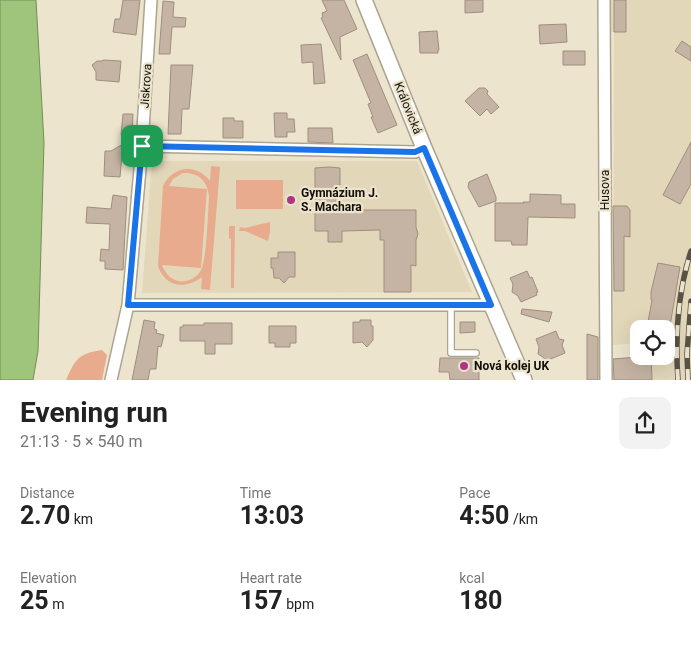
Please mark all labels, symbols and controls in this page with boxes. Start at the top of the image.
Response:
street label: Jiskrova [137,63,155,109]
street label: Královická [391,80,425,136]
pin [121,125,163,167]
icon: arrive [128,132,156,160]
street label: Husova [598,170,612,210]
place label: Gymnázium J. S. Machara [301,186,378,214]
marker: Gymnázium J. S. Machara [285,194,297,206]
map controls [630,320,675,365]
button: locate [630,320,675,365]
place label: Nová kolej UK [474,359,549,373]
marker: Nová kolej UK [458,360,470,372]
text: Evening run [20,396,168,429]
button: share [619,397,671,449]
text: 21:13 · 5 × 540 m [20,432,142,451]
text: Distance [20,485,75,501]
text: Time [240,485,271,501]
text: Pace [459,485,490,501]
text: 2.70 [20,501,70,530]
text: 13:03 [240,501,304,530]
text: 4:50 [459,501,509,530]
text: km [70,511,93,527]
text: /km [509,511,538,527]
text: Elevation [20,570,77,586]
text: Heart rate [240,570,302,586]
text: kcal [459,570,485,586]
text: 25 [20,586,49,615]
text: 157 [240,586,283,615]
text: 180 [459,586,502,615]
text: m [49,596,64,612]
text: bpm [283,596,314,612]

